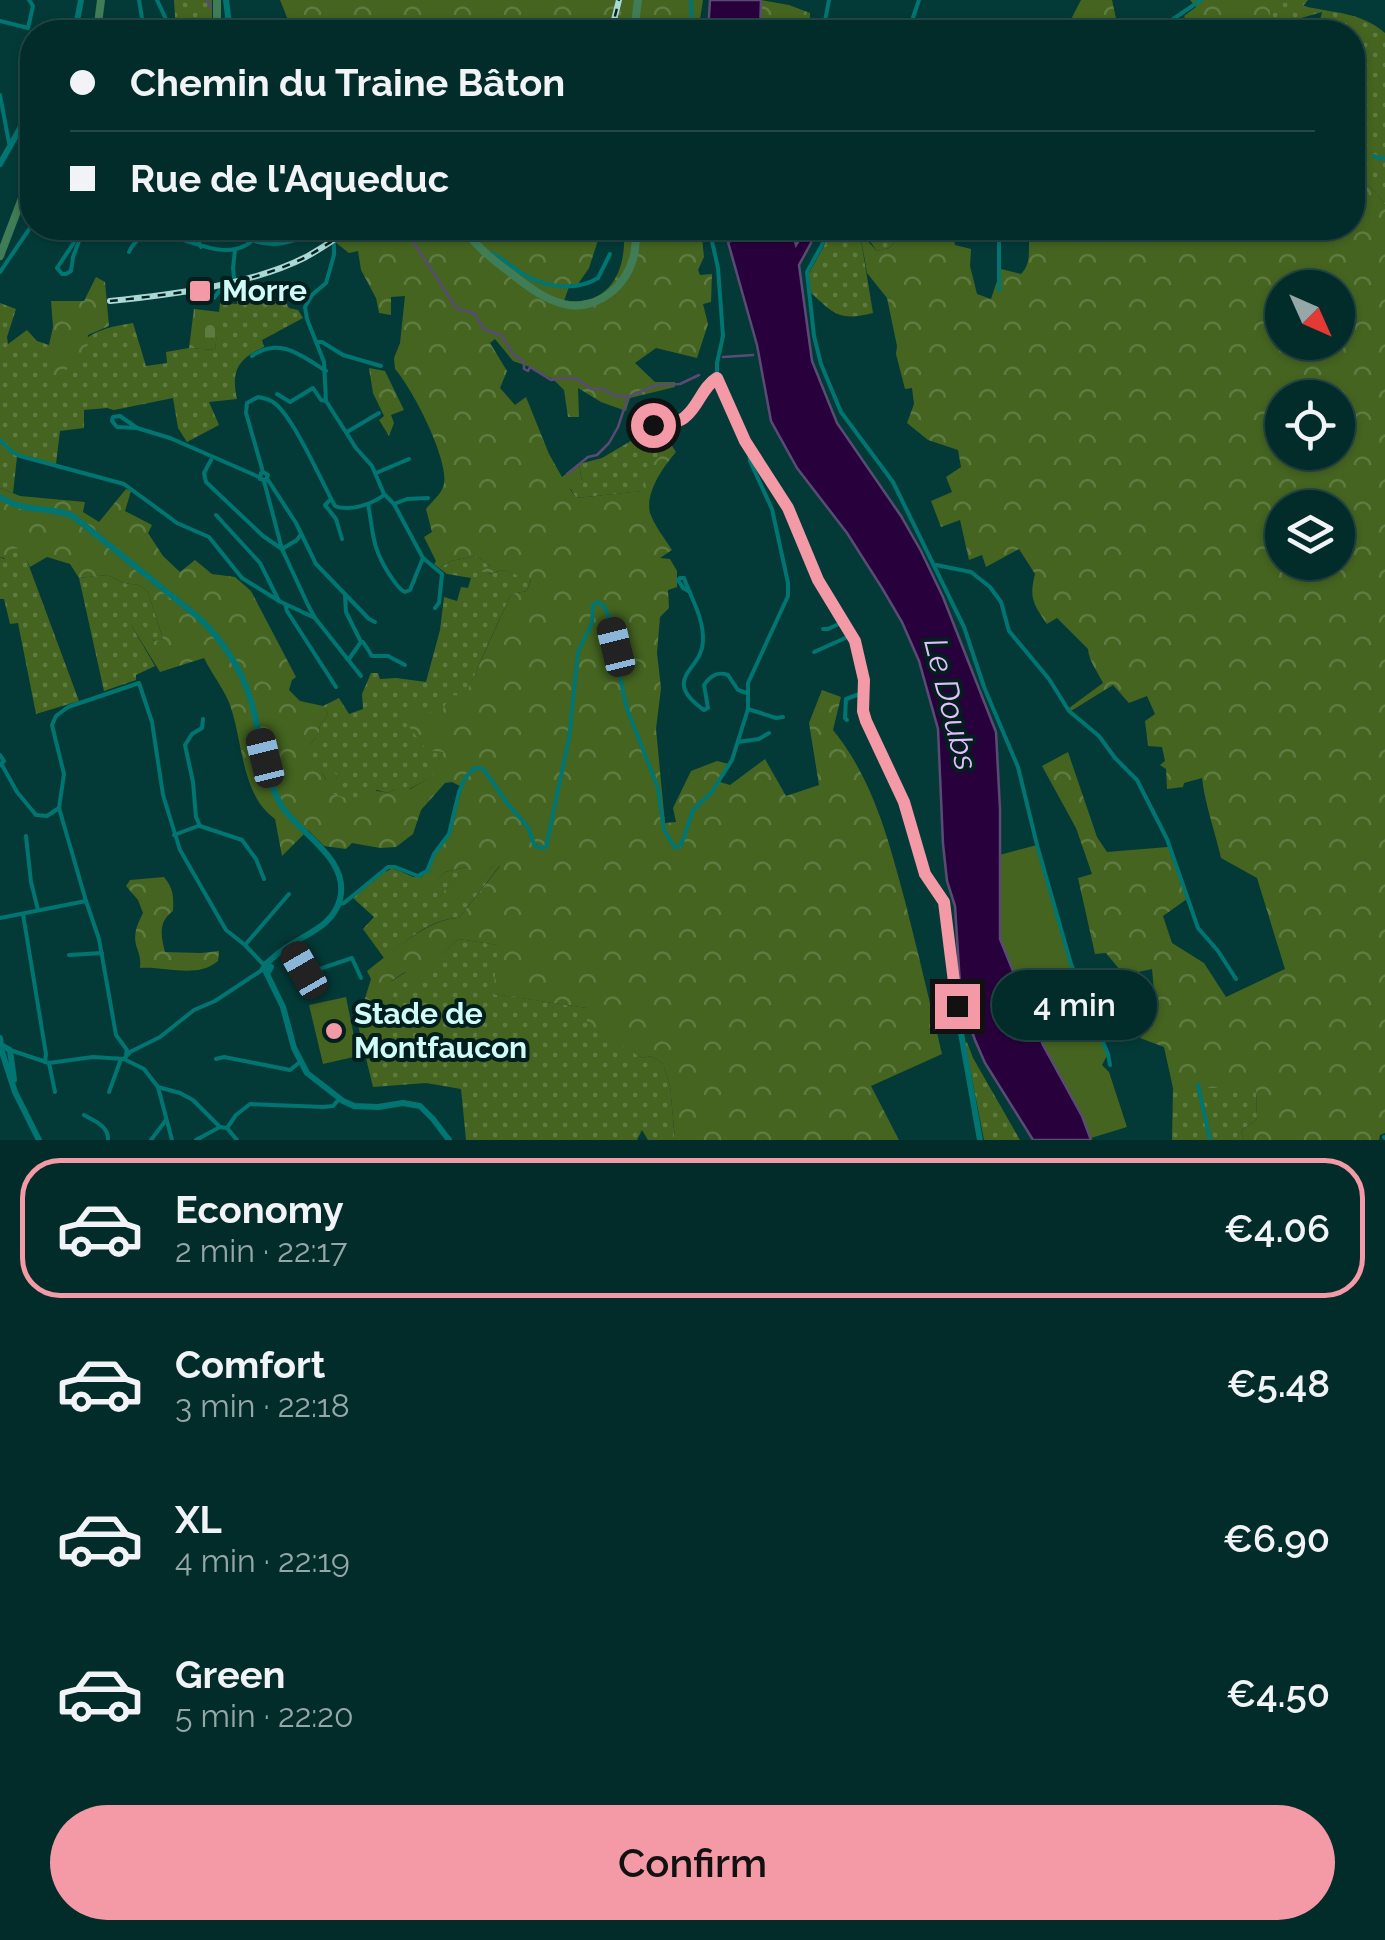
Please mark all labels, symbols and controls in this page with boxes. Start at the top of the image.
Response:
text: Chemin du Traine Bâton [130,60,565,105]
text: Rue de l'Aqueduc [130,156,449,201]
north arrow [1265,270,1355,360]
map controls [1265,270,1355,580]
place label: Morre [222,273,307,308]
marker: Morre [187,278,213,304]
button: locate [1265,380,1355,470]
route start [631,403,676,448]
button: layers [1265,490,1355,580]
car [594,614,638,680]
water label: Le Doubs [917,634,986,774]
car [243,725,287,791]
car [276,937,332,1003]
callout: 4 min [992,971,1157,1041]
route end [935,984,980,1029]
text: 4 min [1033,986,1116,1023]
place label: Stade de Montfaucon [354,996,527,1065]
marker: Stade de Montfaucon [323,1020,345,1042]
icon: car [55,1183,145,1273]
text: Economy [175,1187,344,1232]
text: €4.06 [1224,1206,1330,1251]
text: 2 min · 22:17 [175,1232,347,1269]
icon: car [55,1338,145,1428]
text: Comfort [175,1342,325,1387]
text: €5.48 [1226,1361,1330,1406]
text: 3 min · 22:18 [175,1387,350,1424]
icon: car [55,1493,145,1583]
text: XL [175,1497,222,1542]
text: €6.90 [1223,1516,1330,1561]
text: 4 min · 22:19 [175,1542,350,1579]
icon: car [55,1648,145,1738]
text: Green [175,1652,285,1697]
text: €4.50 [1226,1671,1330,1716]
text: 5 min · 22:20 [175,1697,354,1734]
button: Confirm [50,1805,1335,1920]

